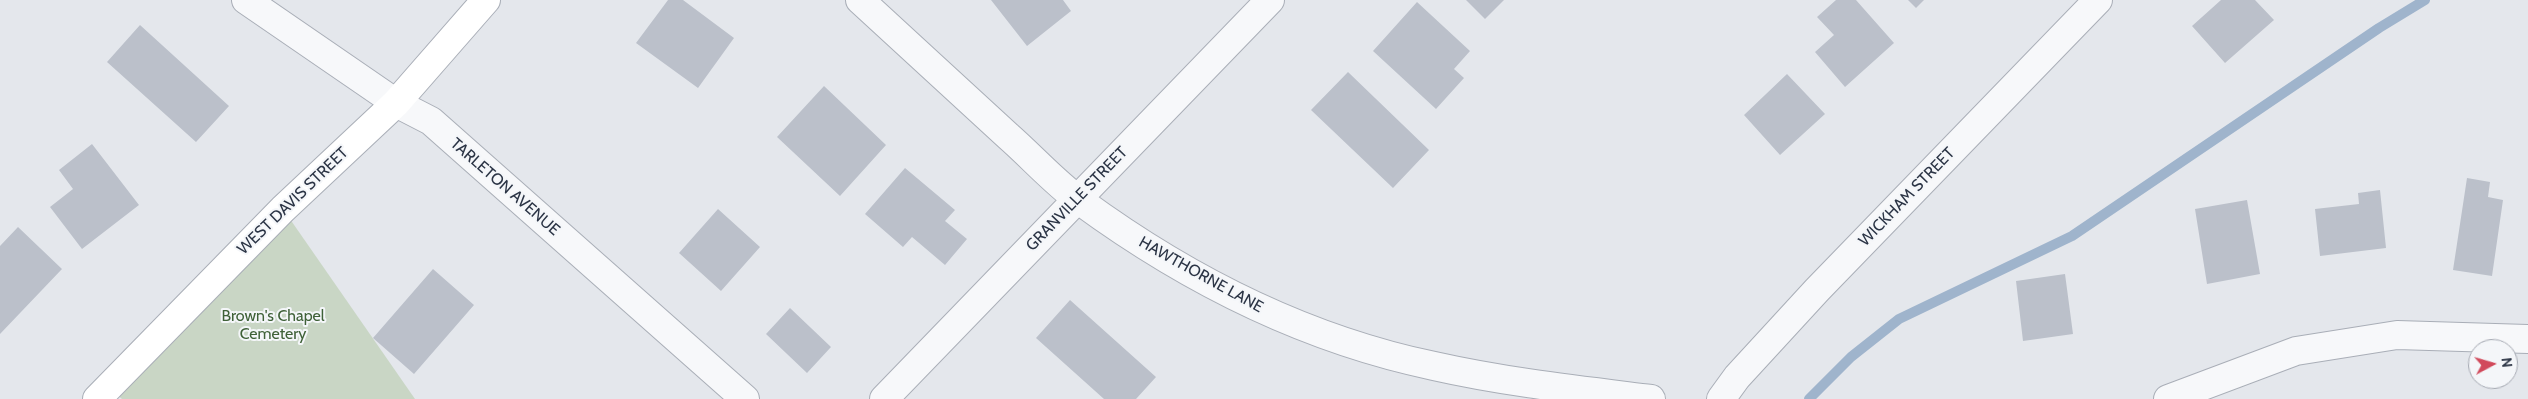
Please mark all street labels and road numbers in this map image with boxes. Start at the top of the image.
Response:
street label: TARLETON AVENUE [446,134,564,240]
street label: WEST DAVIS STREET [234,143,352,259]
street label: GRANVILLE STREET [1022,143,1132,255]
street label: WICKHAM STREET [1855,144,1959,250]
street label: HAWTHORNE LANE [1135,233,1267,317]

